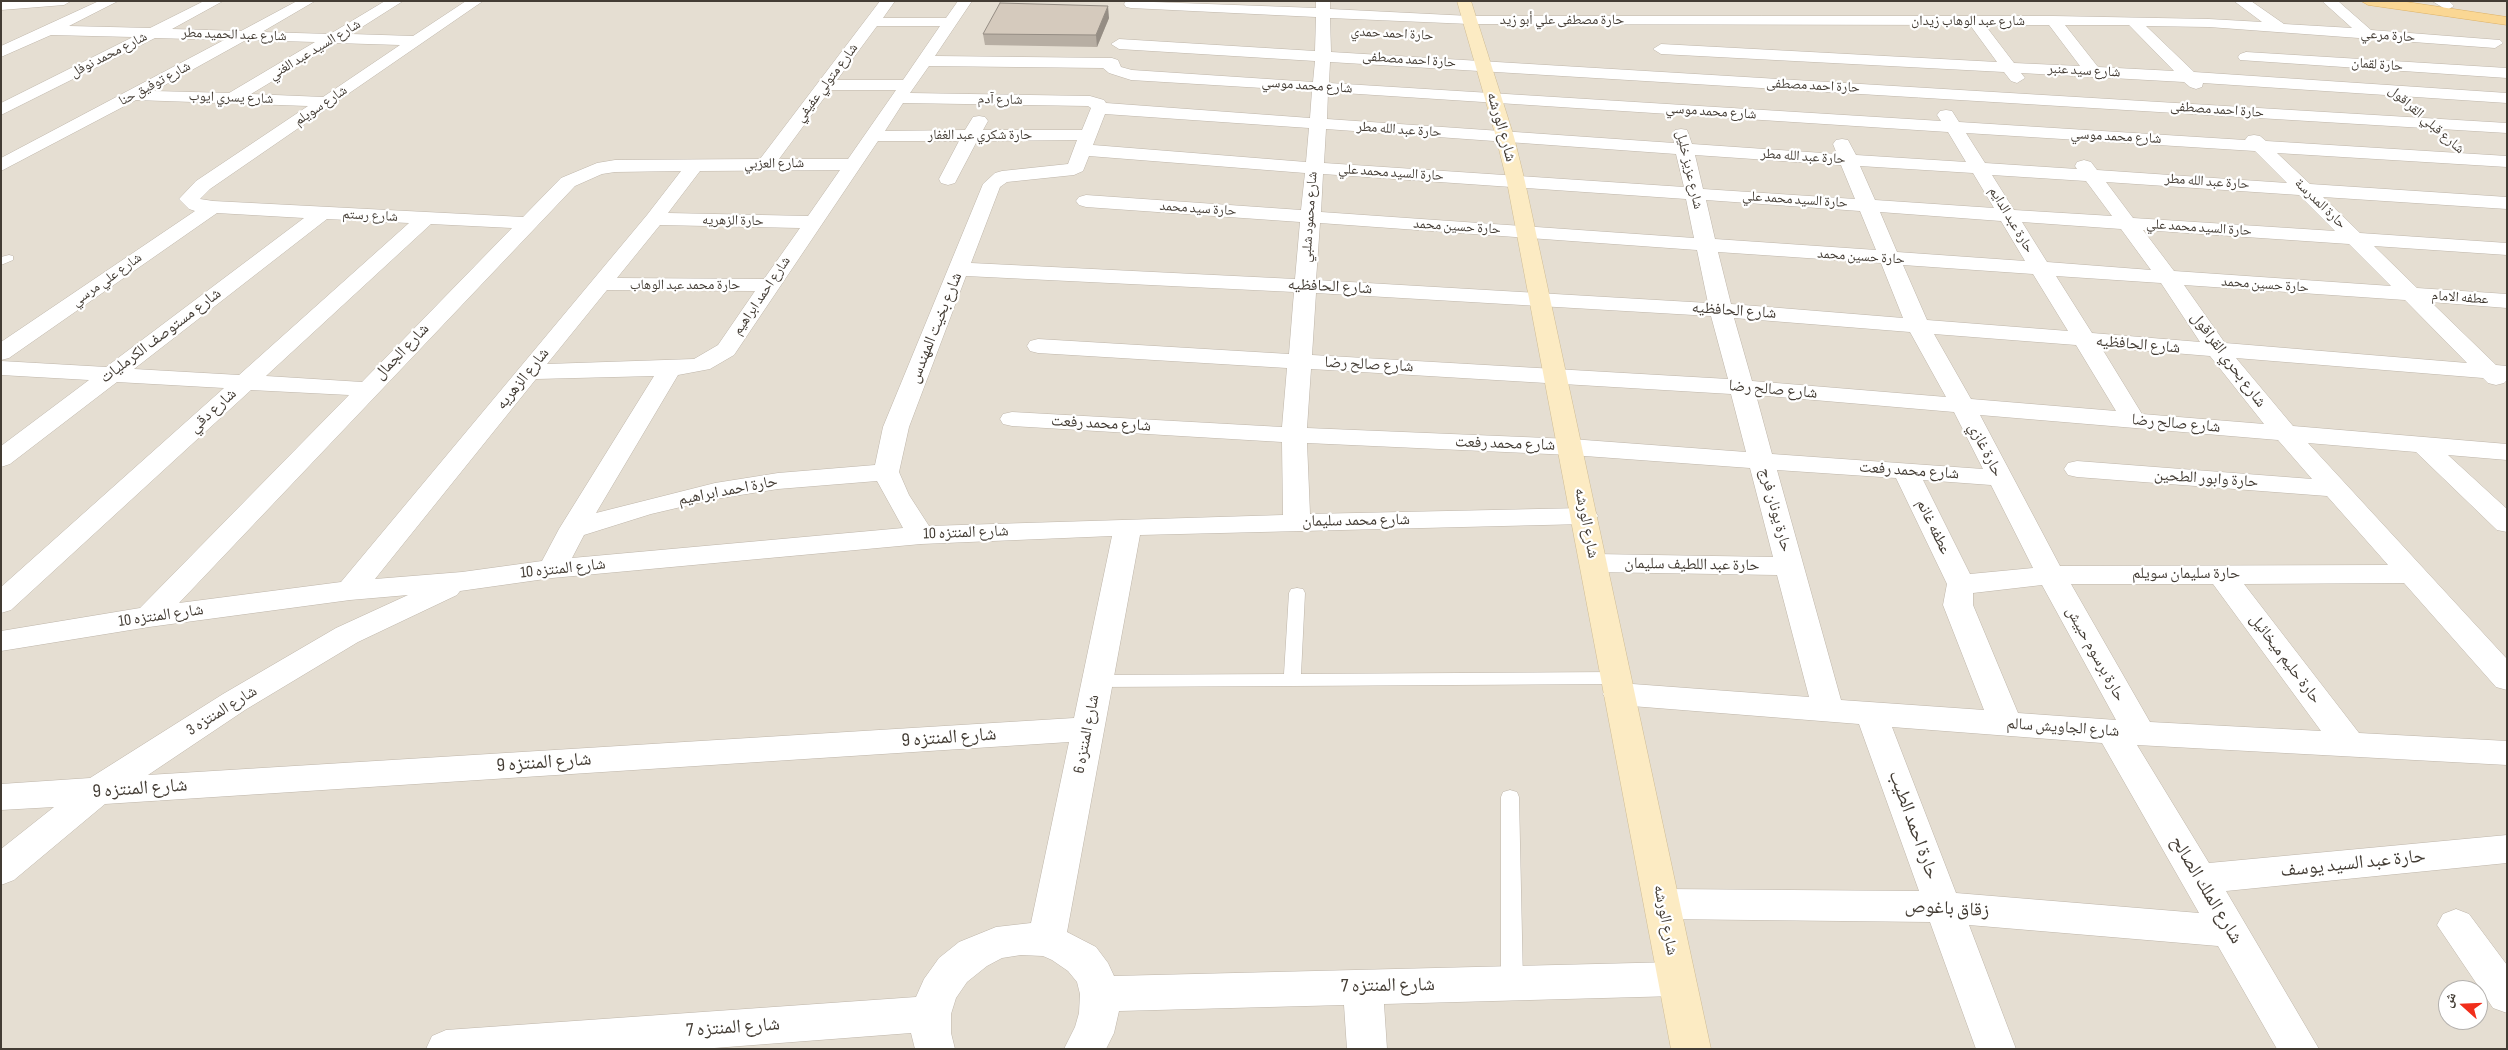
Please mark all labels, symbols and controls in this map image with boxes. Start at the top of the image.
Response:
street label: حارة مصطفى علي أبو زيد [1500,12,1624,28]
street label: شارع عبد الوهاب زيدان [1911,13,2025,29]
street label: شارع السيد عبد الغني [266,16,364,84]
street label: حارة احمد حمدي [1350,23,1434,45]
street label: شارع عبد الحميد مطر [181,25,287,45]
street label: حارة مرعي [2360,26,2416,46]
street label: شارع محمد نوفل [68,29,150,81]
street label: شارع متولي عفيفي [792,40,862,126]
street label: حارة احمد مصطفى [1362,48,1456,72]
street label: حارة لقمان [2351,55,2403,75]
street label: شارع توفيق حنا [116,58,194,110]
street label: شارع سيد عنبر [2047,61,2121,81]
street label: شارع محمد موسي [1261,74,1353,98]
street label: حارة احمد مصطفى [1766,75,1860,97]
street label: شارع سويلم [291,82,351,130]
street label: شارع قبلي القراقول [2384,82,2468,158]
street label: شارع يسري ايوب [188,88,274,108]
street label: شارع الورشه [1482,90,1520,164]
street label: شارع آدم [977,91,1023,109]
street label: حارة احمد مصطفى [2170,98,2264,122]
street label: شارع محمد موسي [1665,100,1757,124]
street label: حارة عبد الله مطر [1356,119,1442,141]
street label: شارع محمد موسي [2070,126,2162,148]
street label: حارة شكري عبد الغفار [928,127,1032,143]
street label: شارع عزيز خليل [1672,129,1706,211]
street label: حارة عبد الله مطر [1760,146,1846,168]
street label: شارع العزبي [744,155,804,173]
street label: حارة السيد محمد علي [1338,161,1444,185]
street label: شارع محمود شلبي [1298,171,1322,263]
street label: حارة عبد الله مطر [2164,171,2250,193]
street label: حارة المدرسة [2291,175,2349,233]
street label: حارة عبد الدايم [1985,184,2037,256]
street label: حارة السيد محمد علي [1742,188,1848,212]
street label: حارة سيد محمد [1159,198,1237,220]
street label: شارع رستم [342,206,398,226]
street label: حارة الزهريه [702,212,764,230]
street label: حارة حسين محمد [1413,216,1501,238]
street label: حارة السيد محمد علي [2146,216,2252,240]
street label: حارة حسين محمد [1817,246,1905,268]
street label: شارع علي مرسي [69,250,145,310]
street label: شارع احمد ابراهيم [729,253,795,339]
street label: شارع بخيت المهندس [905,270,967,386]
street label: حارة حسين محمد [2221,274,2309,296]
street label: شارع الحافظيه [1287,275,1373,299]
street label: حارة محمد عبد الوهاب [630,277,740,293]
street label: شارع مستوصف الكرمليات [97,284,225,388]
street label: عطفه الامام [2431,288,2489,308]
street label: شارع الحافظيه [1691,298,1777,324]
street label: شارع بحري القراقول [2186,309,2270,411]
street label: شارع الجمال [370,320,434,384]
street label: شارع الحافظيه [2095,332,2181,358]
street label: شارع الزهريه [492,344,554,414]
street label: شارع صالح رضا [1324,353,1414,377]
street label: شارع صالح رضا [1728,377,1818,403]
street label: شارع دقي [185,385,241,437]
street label: شارع صالح رضا [2131,411,2221,437]
street label: شارع محمد رفعت [1050,412,1152,436]
street label: حارة غازي [1963,420,2007,480]
street label: شارع محمد رفعت [1455,433,1555,455]
street label: شارع محمد رفعت [1858,458,1960,484]
street label: حارة يونان فرج [1755,466,1795,554]
street label: حارة وابور الطحين [2153,466,2259,492]
street label: حارة احمد ابراهيم [677,472,779,510]
street label: شارع الورشه [1570,486,1602,560]
street label: عطفه غانم [1911,496,1955,558]
street label: شارع محمد سليمان [1302,510,1410,532]
street label: شارع المنتزه 10 [923,522,1009,544]
street label: حارة عبد اللطيف سليمان [1624,554,1760,576]
street label: شارع المنتزه 10 [519,555,607,583]
street label: حارة سليمان سويلم [2132,564,2240,584]
street label: شارع المنتزه 10 [117,601,205,631]
street label: حارة برسوم حبيش [2061,603,2129,705]
street label: حارة حليم ميخائيل [2245,610,2325,708]
street label: شارع المنتزه 3 [183,682,261,740]
street label: شارع المنتزه 6 [1070,693,1104,775]
street label: شارع الجاويش سالم [2006,714,2120,742]
street label: شارع المنتزه 9 [901,723,997,753]
street label: شارع المنتزه 9 [496,748,592,778]
street label: حارة احمد الطيب [1883,767,1943,883]
street label: شارع المنتزه 9 [92,774,188,804]
street label: شارع الملك الصالح [2165,832,2247,948]
street label: حارة عبد السيد يوسف [2279,845,2427,883]
street label: شارع الورشه [1649,883,1681,957]
street label: زقاق باغوص [1904,895,1990,923]
street label: شارع المنتزه 7 [1341,974,1435,998]
north arrow [2438,980,2488,1030]
text: ش [2439,990,2460,1010]
street label: شارع المنتزه 7 [685,1013,781,1043]

